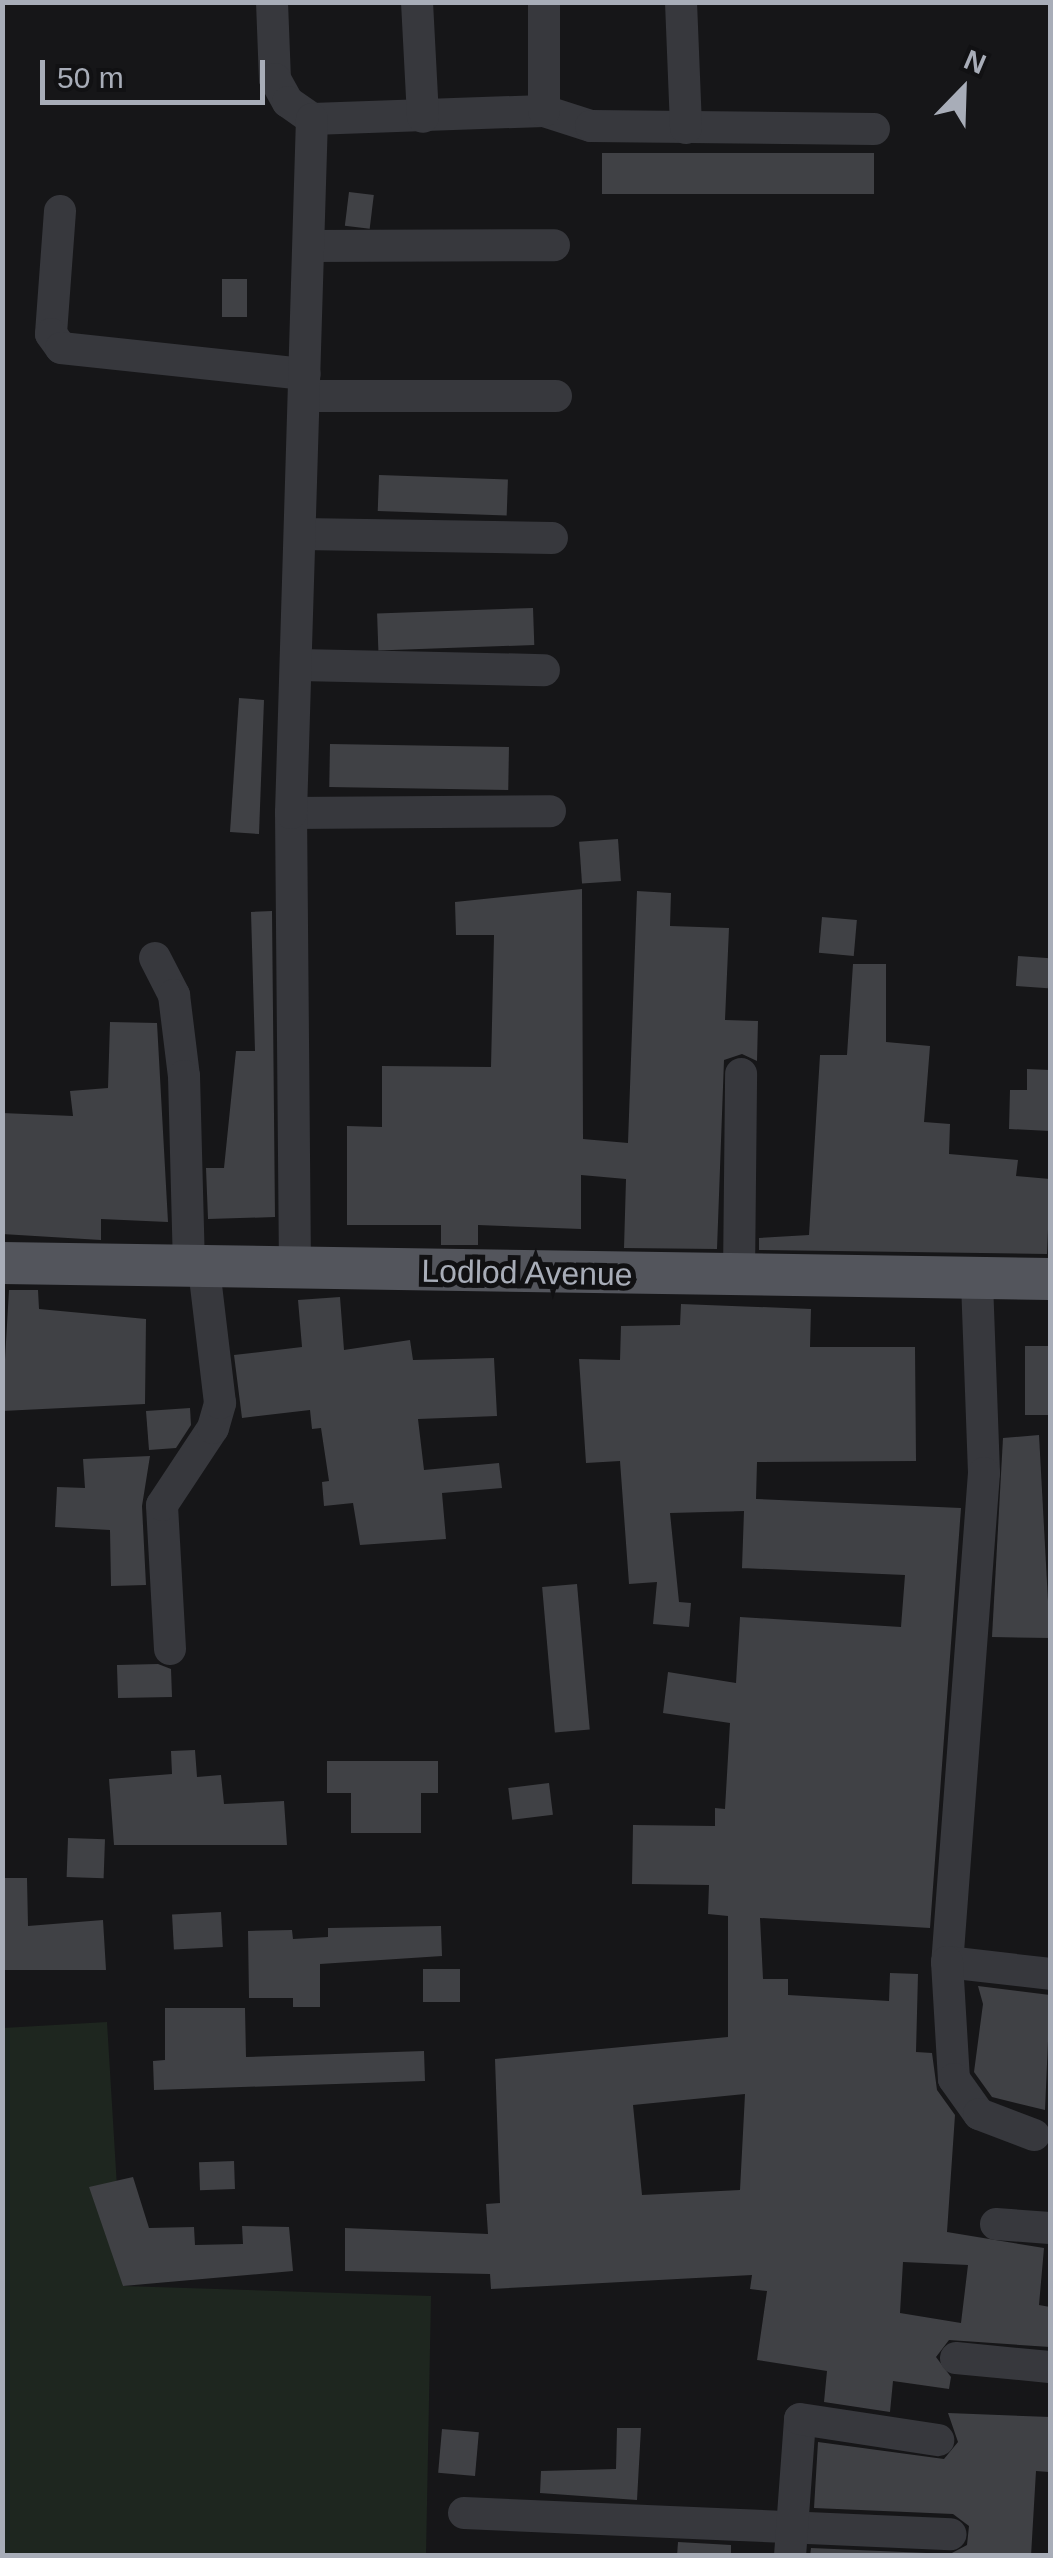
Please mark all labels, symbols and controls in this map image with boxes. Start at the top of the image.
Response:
scale bar [45,40,270,102]
north arrow [913,40,1013,140]
text: N [960,44,990,80]
text: 50 m [57,61,124,94]
street label: Lodlod Avenue [420,1252,634,1294]

